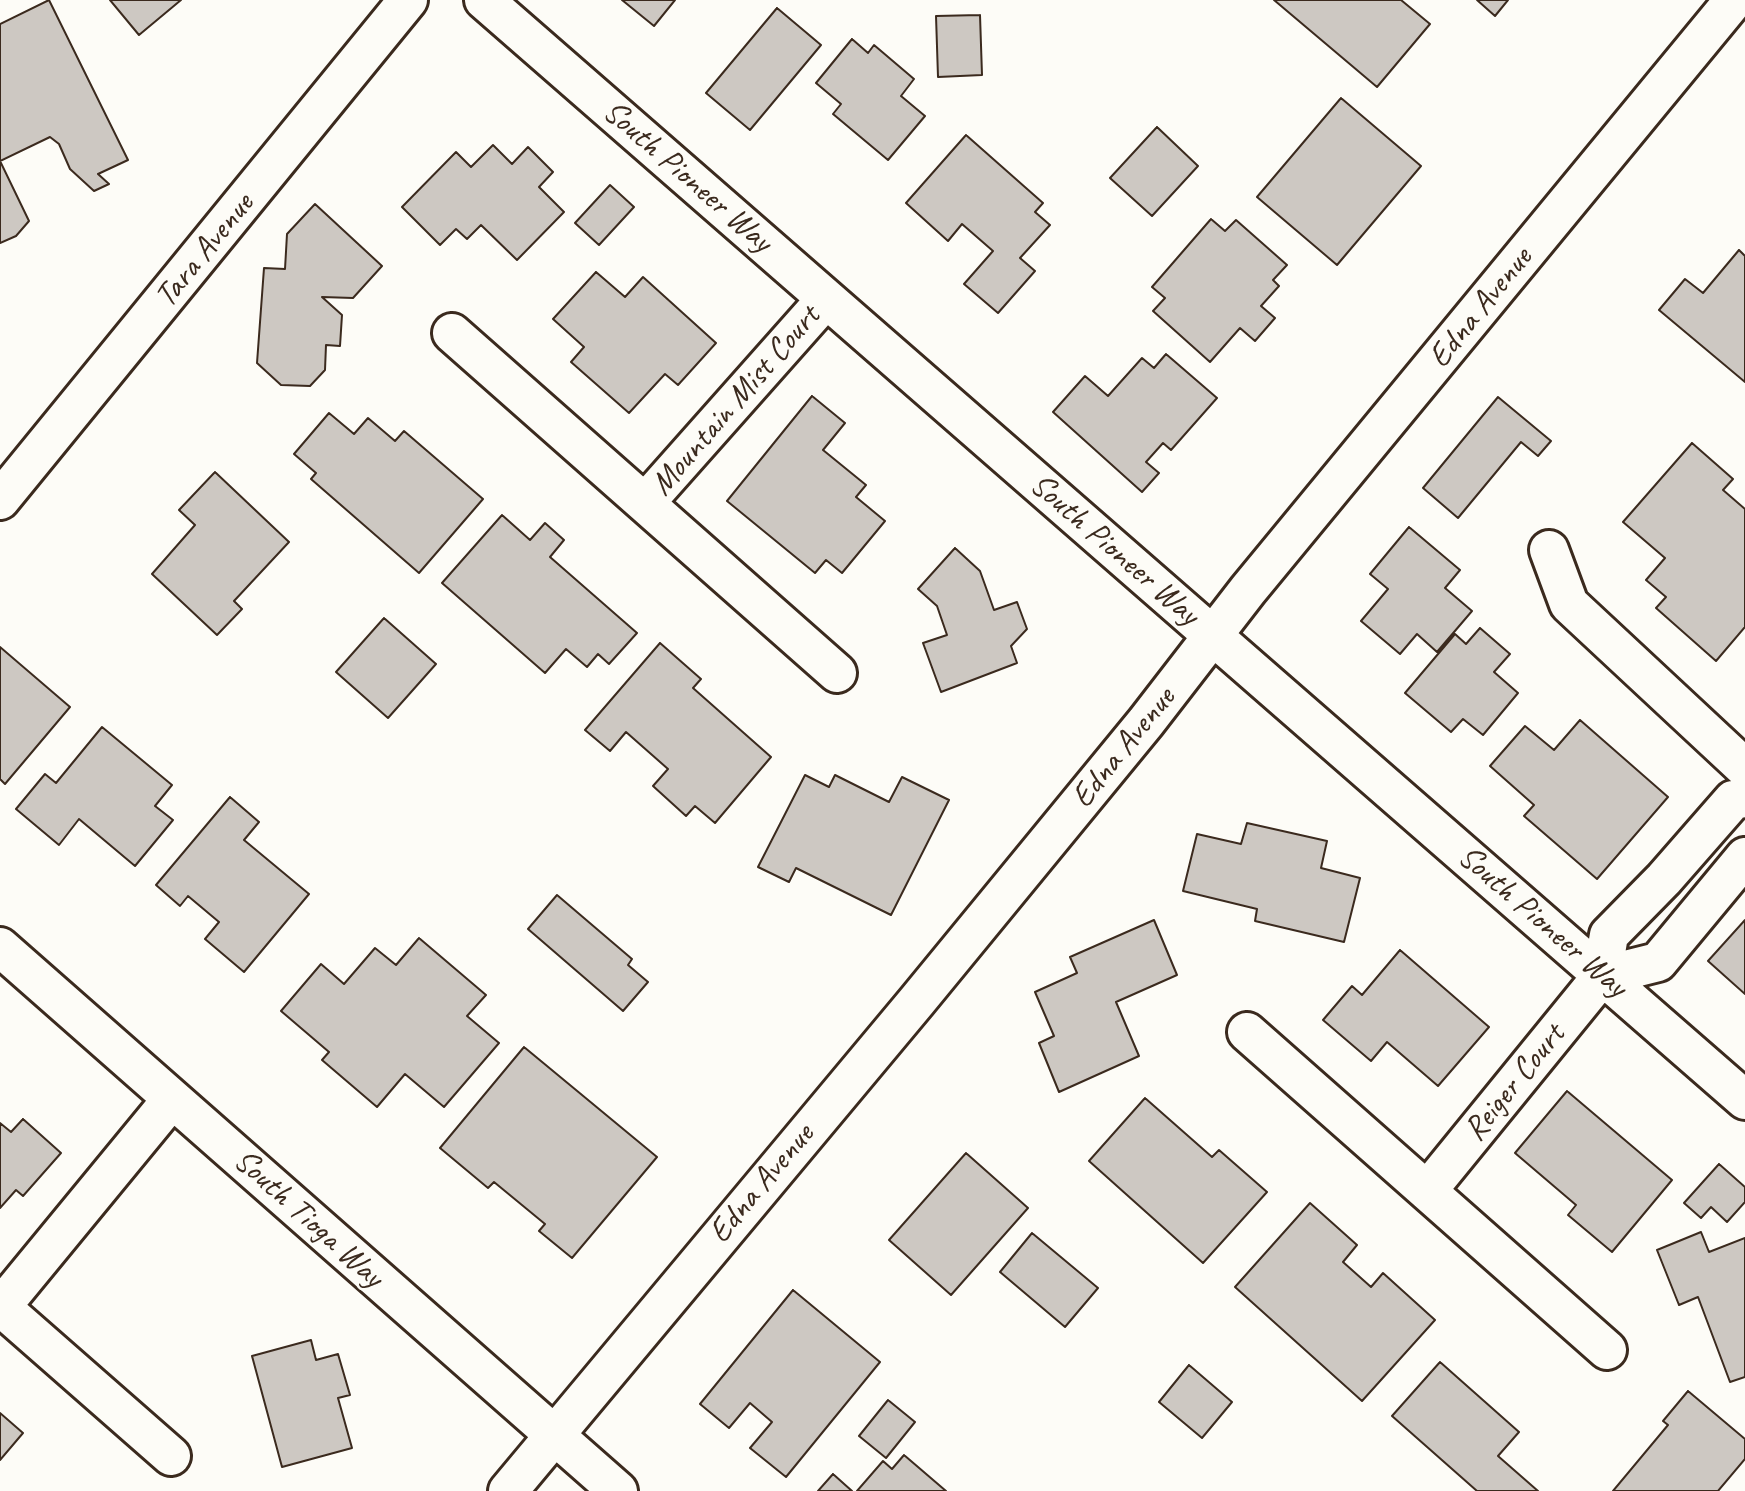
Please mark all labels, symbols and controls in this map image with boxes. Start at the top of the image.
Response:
street label: South Pioneer Way [594,93,780,261]
street label: Tara Avenue [147,186,263,316]
street label: Edna Avenue [1420,240,1542,376]
street label: Mountain Mist Court [643,298,829,504]
street label: South Pioneer Way [1021,466,1207,634]
street label: Edna Avenue [1063,680,1185,816]
street label: South Pioneer Way [1449,838,1635,1006]
street label: Reiger Court [1456,1017,1574,1149]
street label: Edna Avenue [701,1116,823,1252]
street label: South Tioga Way [225,1141,391,1297]

